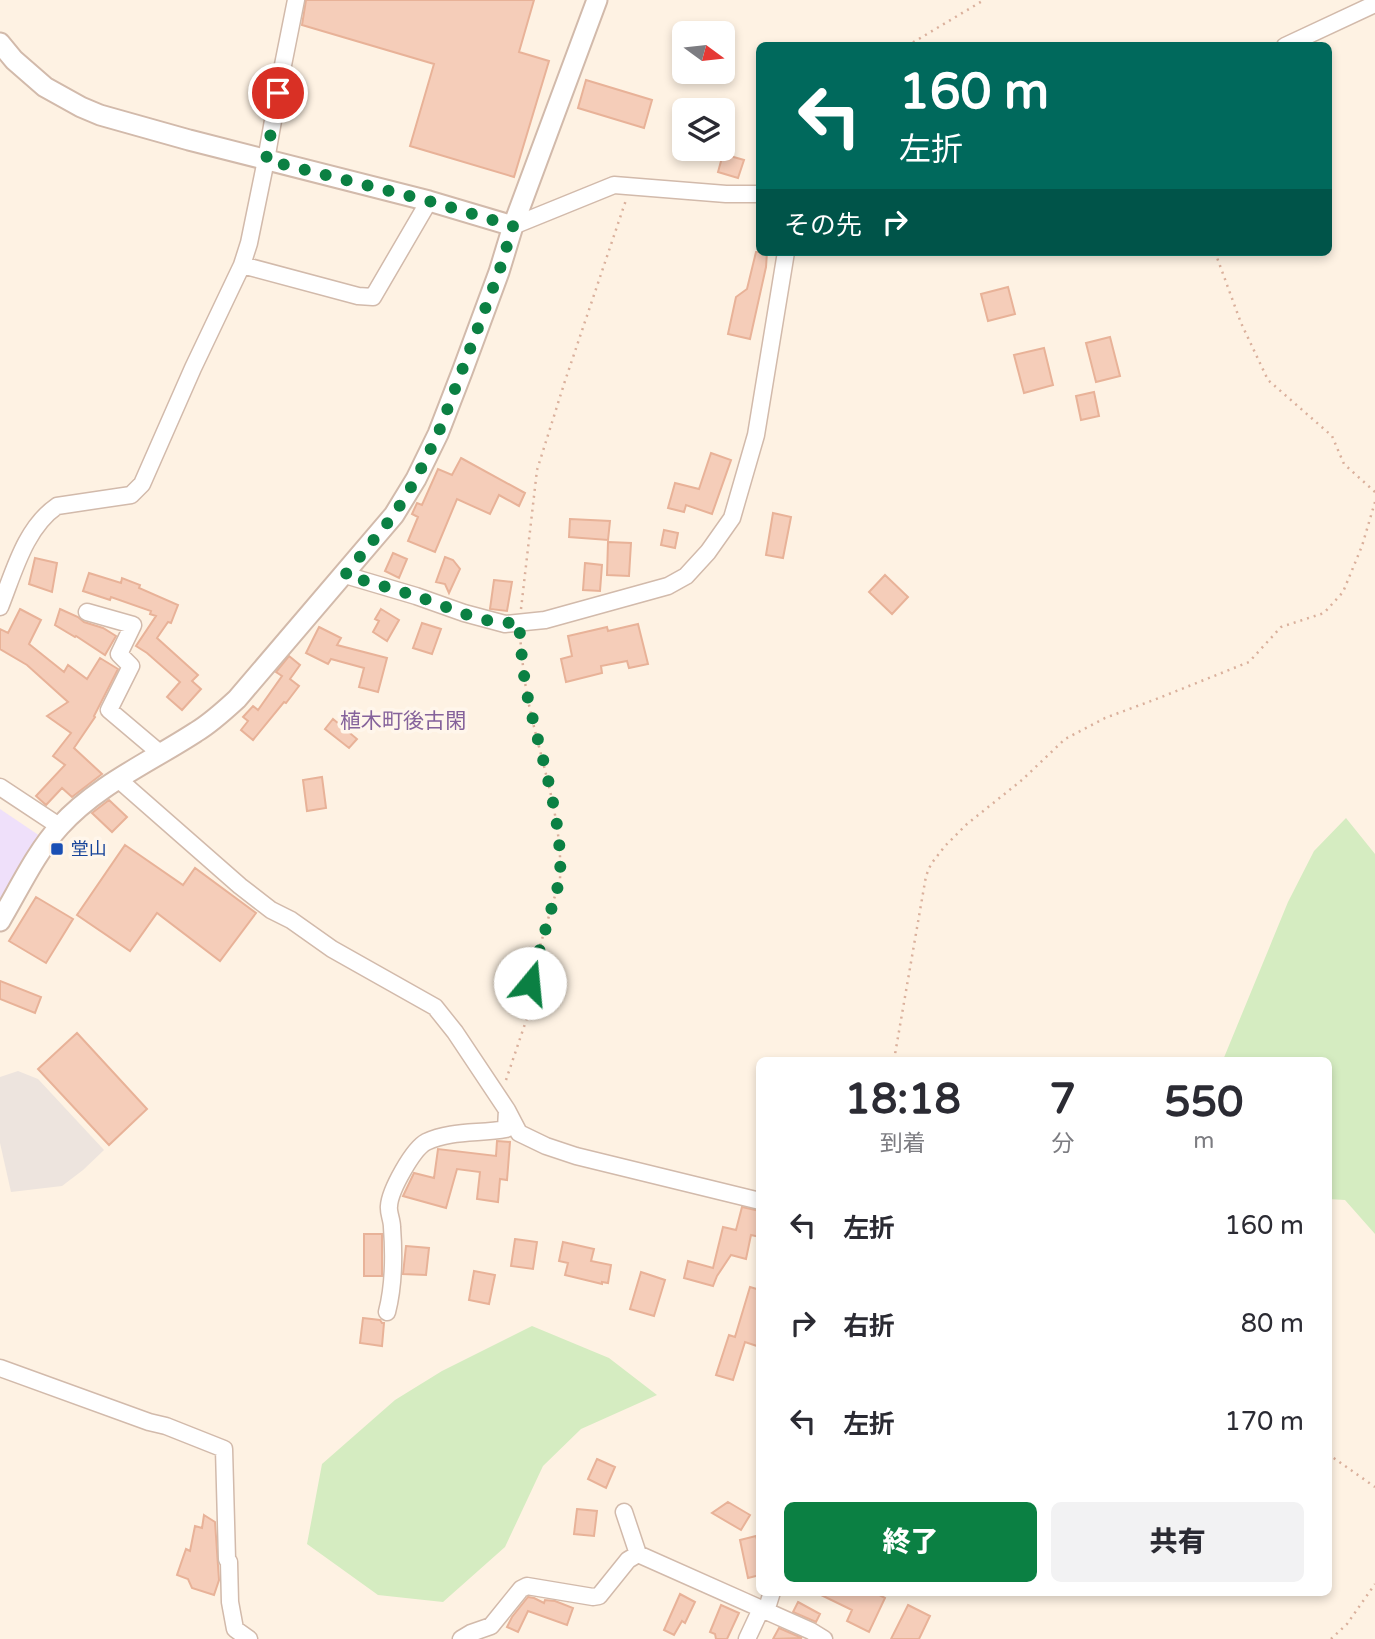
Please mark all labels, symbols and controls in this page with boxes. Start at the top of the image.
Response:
north arrow [672,21,735,84]
map controls [672,21,735,161]
pin [248,63,308,123]
text: 160 m [899,63,1049,122]
icon: left [784,70,875,161]
icon: arrive [259,74,297,112]
button: layers [672,98,735,161]
text: 左折 [899,131,963,169]
icon: right [876,203,914,241]
text: その先 [784,210,862,241]
district label: 植木町後古閑 [340,709,466,734]
place label: 堂山 [71,838,107,860]
marker: 堂山 [49,841,65,857]
position arrow [493,946,567,1020]
text: 18:18 [845,1074,961,1125]
text: 7 [1049,1074,1076,1125]
text: 550 [1164,1077,1243,1128]
text: m [1193,1127,1214,1155]
text: 到着 [880,1130,926,1158]
text: 分 [1051,1130,1074,1158]
icon: left [784,1206,822,1244]
text: 160 m [1224,1210,1304,1241]
text: 左折 [843,1213,895,1244]
icon: right [784,1304,822,1342]
text: 80 m [1241,1308,1304,1339]
text: 右折 [843,1311,895,1342]
icon: left [784,1402,822,1440]
text: 170 m [1224,1406,1304,1437]
text: 左折 [843,1409,895,1440]
button: 終了 [784,1502,1037,1582]
button: 共有 [1051,1502,1304,1582]

